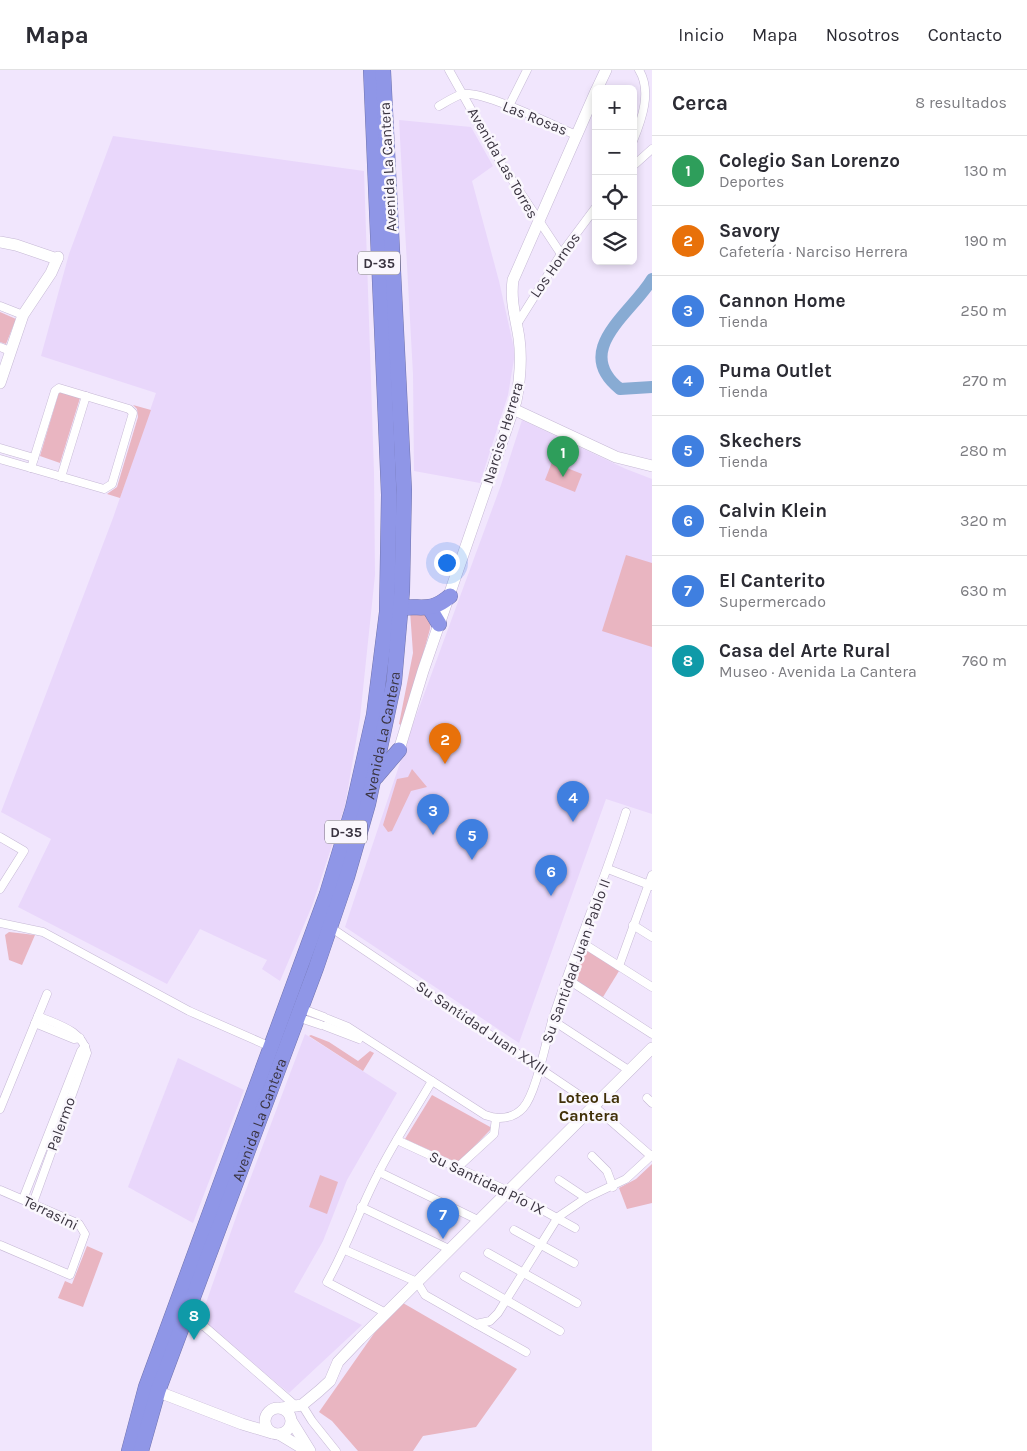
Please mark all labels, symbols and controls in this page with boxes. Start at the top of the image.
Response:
text: Mapa [25,21,89,49]
text: Inicio [678,24,724,46]
text: Mapa [752,24,798,46]
text: Nosotros [826,24,900,46]
text: Contacto [928,24,1002,46]
map controls [592,85,637,265]
button: + [592,85,637,130]
text: Cerca [672,91,728,115]
text: 8 resultados [915,93,1007,112]
street label: Las Rosas [500,97,570,139]
street label: Avenida La Cantera [376,102,400,232]
street label: Avenida Las Torres [464,104,542,222]
button: − [592,130,637,175]
text: Colegio San Lorenzo [719,150,900,172]
text: 1 [685,161,691,180]
text: 130 m [964,161,1007,180]
text: Deportes [719,172,784,191]
button: locate [592,175,637,220]
button: layers [592,220,637,265]
text: Savory [719,220,780,242]
street label: Los Hornos [526,229,584,301]
text: 2 [683,231,693,250]
text: 190 m [964,231,1007,250]
text: Cafetería · Narciso Herrera [719,242,908,261]
road number: D-35 [358,252,400,274]
text: Cannon Home [719,290,845,312]
text: 3 [683,301,693,320]
text: 250 m [960,301,1007,320]
text: Tienda [719,312,768,331]
text: Puma Outlet [719,360,832,382]
text: 4 [683,371,693,390]
text: 270 m [962,371,1007,390]
street label: Narciso Herrera [479,380,527,486]
text: Tienda [719,382,768,401]
text: Skechers [719,430,802,452]
pin: 1 [547,436,579,477]
text: 5 [683,441,693,460]
text: 280 m [960,441,1007,460]
text: Tienda [719,452,768,471]
text: Calvin Klein [719,500,827,522]
text: 6 [683,511,693,530]
text: 320 m [960,511,1007,530]
text: Tienda [719,522,768,541]
your location [434,550,460,576]
text: El Canterito [719,570,825,592]
text: 7 [684,581,692,600]
text: 630 m [960,581,1007,600]
text: Supermercado [719,592,826,611]
text: Casa del Arte Rural [719,640,891,662]
text: 8 [683,651,693,670]
text: 760 m [962,651,1007,670]
text: Museo · Avenida La Cantera [719,662,917,681]
street label: Avenida La Cantera [360,671,404,801]
pin: 2 [429,723,461,764]
pin: 4 [557,781,589,822]
pin: 3 [417,794,449,835]
pin: 5 [456,819,488,860]
road number: D-35 [325,820,367,844]
pin: 6 [535,855,567,896]
street label: Su Santidad Juan Pablo II [538,876,614,1046]
street label: Su Santidad Juan XXIII [412,977,552,1079]
street label: Avenida La Cantera [228,1056,291,1184]
district label: Loteo La Cantera [558,1088,620,1125]
street label: Palermo [43,1095,79,1153]
street label: Su Santidad Pío IX [426,1147,548,1219]
street label: Terrasini [21,1192,81,1234]
pin: 7 [427,1198,459,1239]
pin: 8 [178,1299,210,1340]

